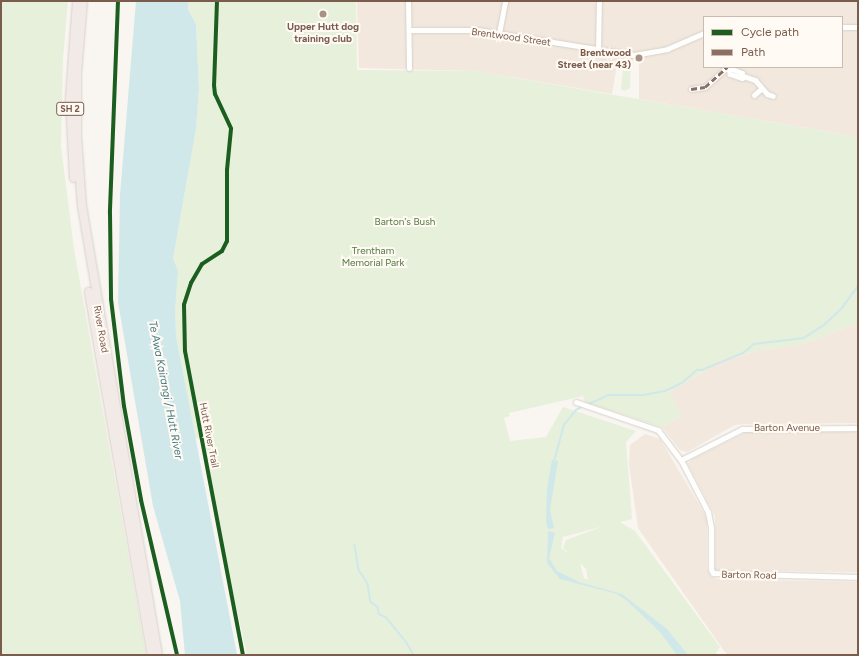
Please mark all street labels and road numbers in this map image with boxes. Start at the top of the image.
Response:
street label: Brentwood Street [471,25,551,49]
road number: SH 2 [56,102,84,116]
street label: River Road [91,304,111,354]
street label: Hutt River Trail [197,401,221,469]
street label: Barton Avenue [754,422,820,434]
street label: Barton Road [721,569,777,581]

